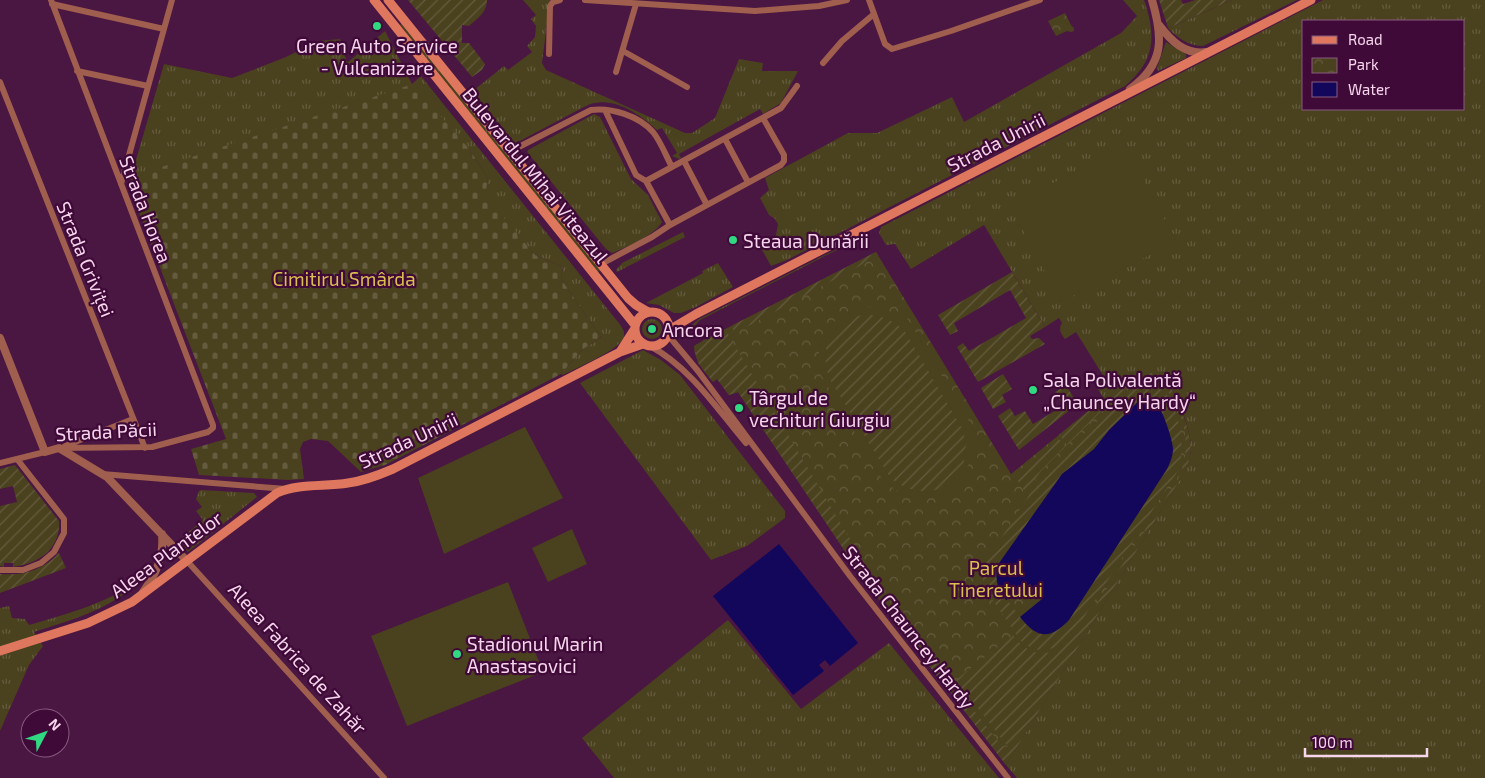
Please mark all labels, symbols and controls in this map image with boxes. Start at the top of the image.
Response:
marker: Green Auto Service - Vulcanizare [371,20,383,32]
legend [1302,20,1465,110]
text: Road [1348,30,1383,48]
place label: Green Auto Service - Vulcanizare [296,34,458,79]
text: Park [1348,55,1379,73]
text: Water [1348,80,1390,98]
street label: Bulevardul Mihai Viteazul [458,83,614,268]
street label: Strada Unirii [943,108,1049,176]
street label: Strada Horea [115,152,177,266]
street label: Strada Griviței [51,198,120,321]
place label: Steaua Dunării [743,229,869,252]
marker: Steaua Dunării [727,234,739,246]
park label: Cimitirul Smârda [272,267,416,290]
place label: Ancora [662,318,723,341]
marker: Ancora [646,323,658,335]
place label: Sala Polivalentă „Chauncey Hardy“ [1043,368,1196,413]
marker: Sala Polivalentă „Chauncey Hardy“ [1027,384,1039,396]
place label: Târgul de vechituri Giurgiu [749,386,890,431]
marker: Târgul de vechituri Giurgiu [733,402,745,414]
street label: Strada Unirii [355,407,461,473]
street label: Strada Păcii [55,417,157,445]
street label: Aleea Plantelor [106,506,227,602]
street label: Strada Chauncey Hardy [838,541,980,713]
park label: Parcul Tineretului [949,556,1043,601]
street label: Aleea Fabrica de Zahăr [224,578,372,739]
place label: Stadionul Marin Anastasovici [467,632,603,677]
marker: Stadionul Marin Anastasovici [451,648,463,660]
north arrow [20,708,70,758]
text: N [45,715,65,734]
scale bar [1305,726,1428,758]
text: 100 m [1312,733,1353,751]

